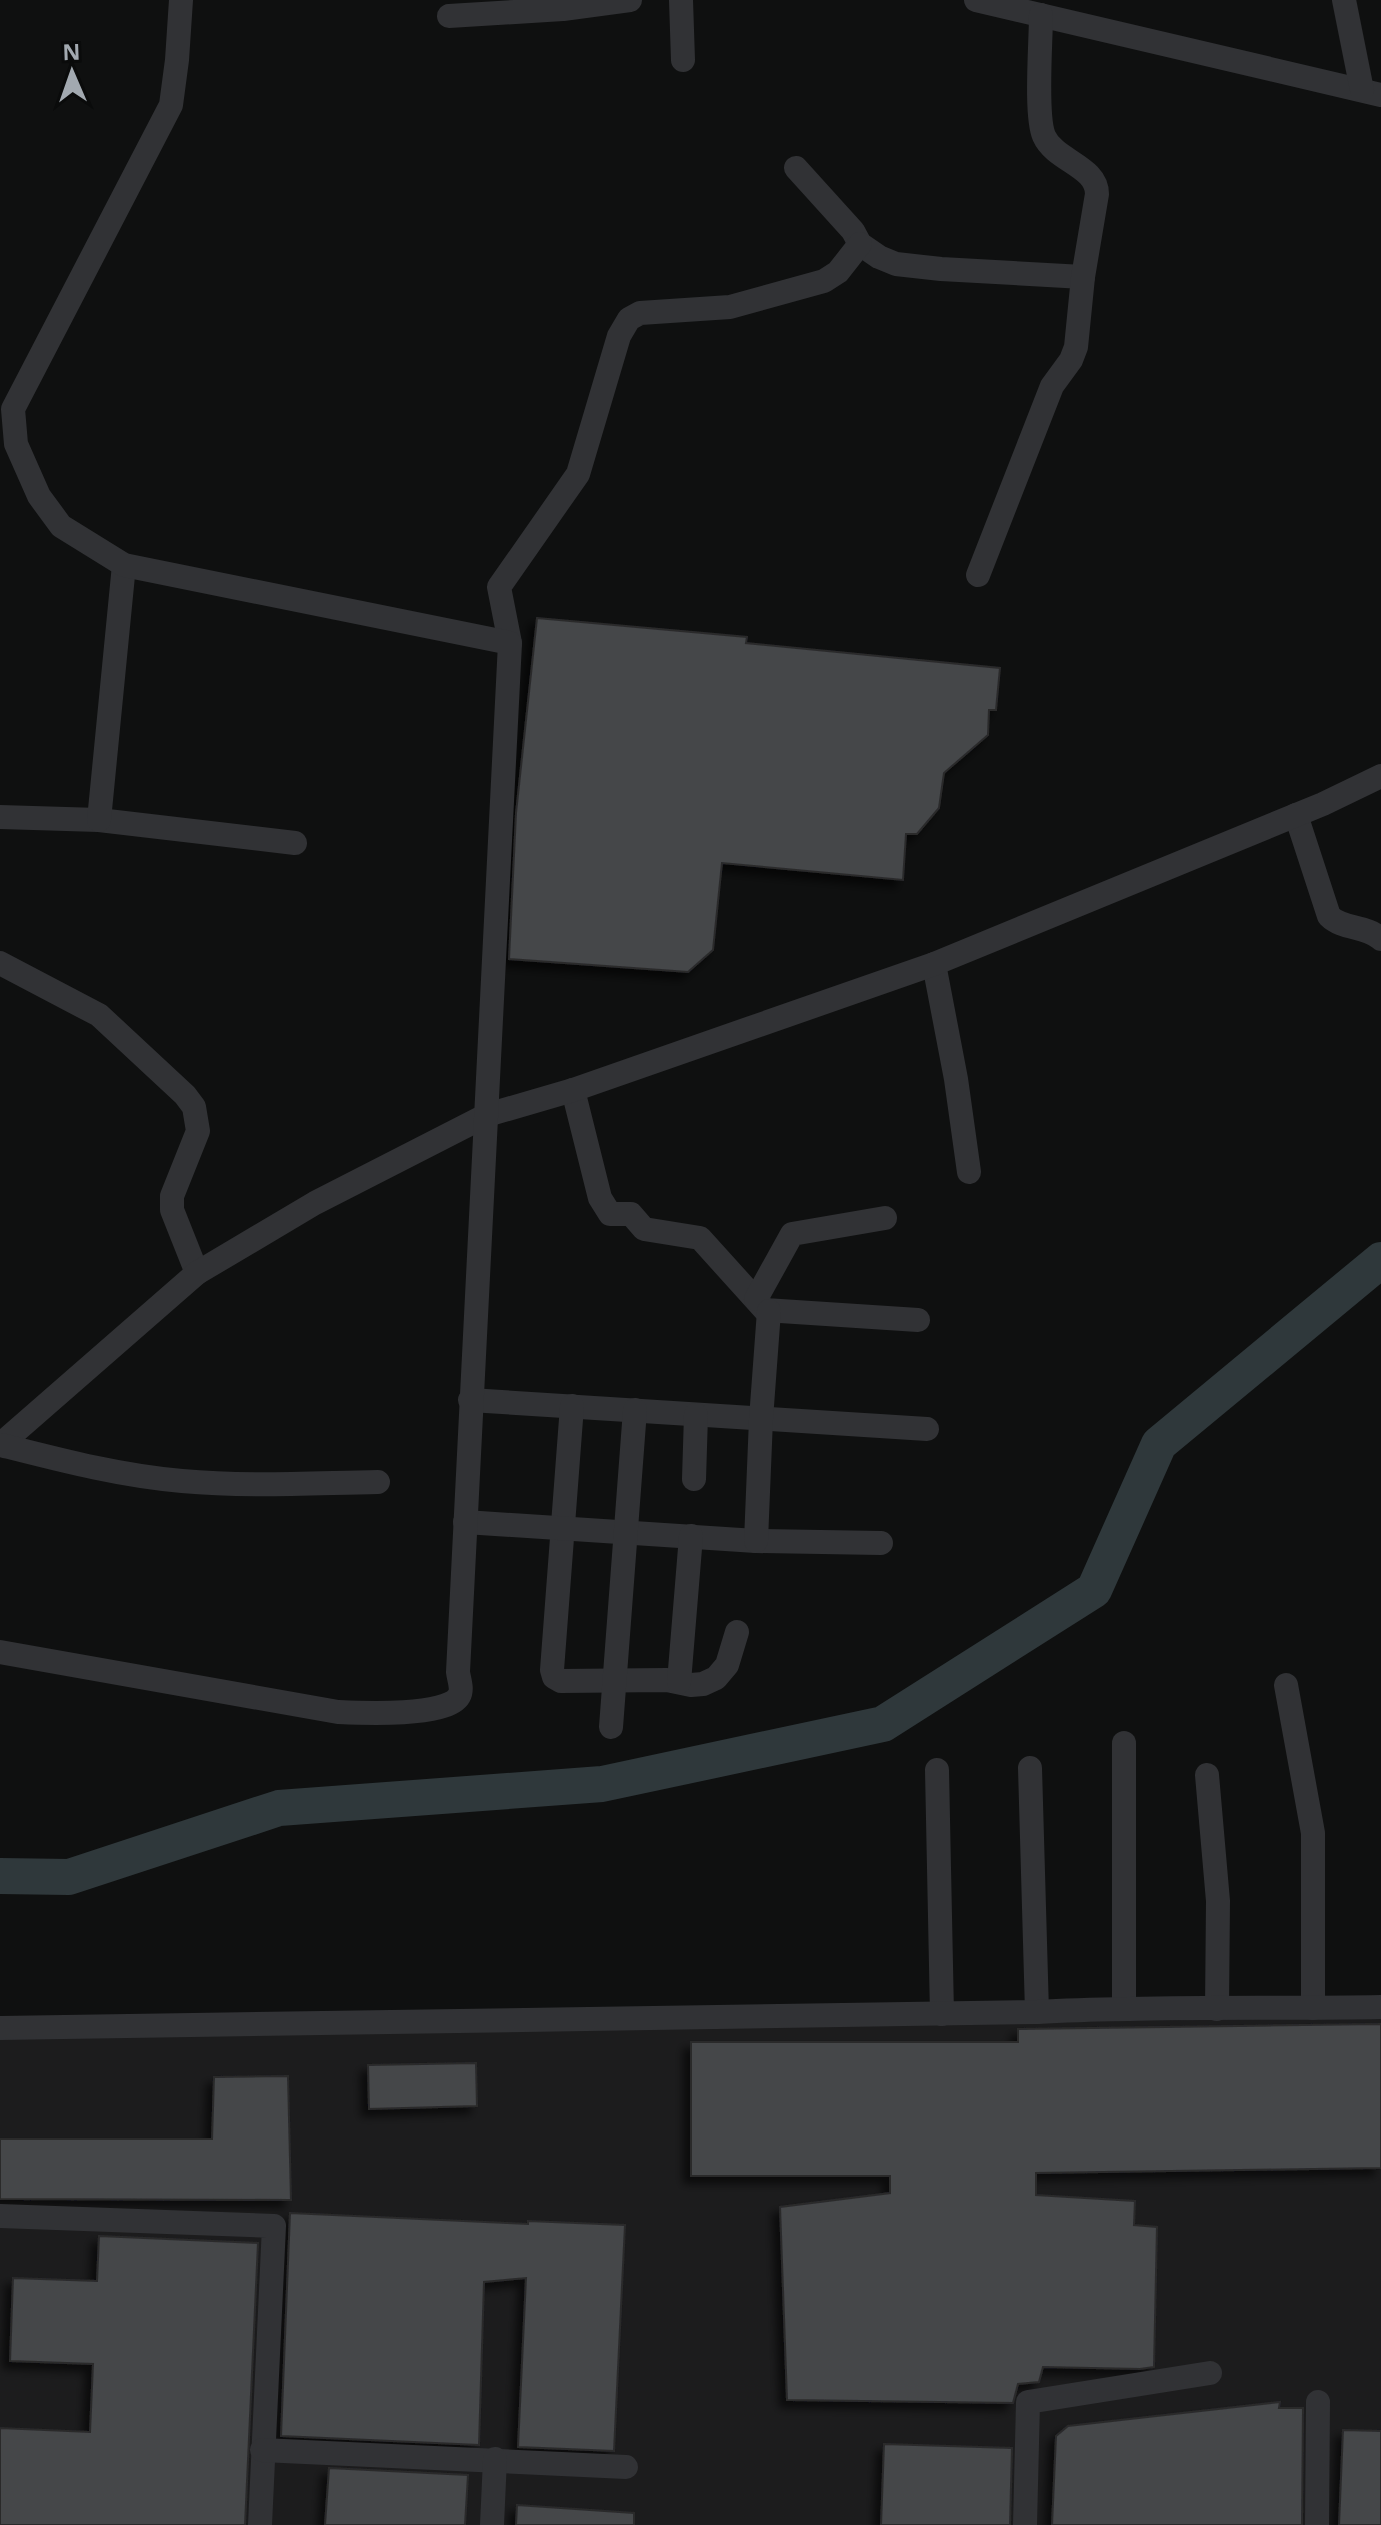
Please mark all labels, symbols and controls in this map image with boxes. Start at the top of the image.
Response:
north arrow [32,32,112,112]
text: N [62,36,81,66]

